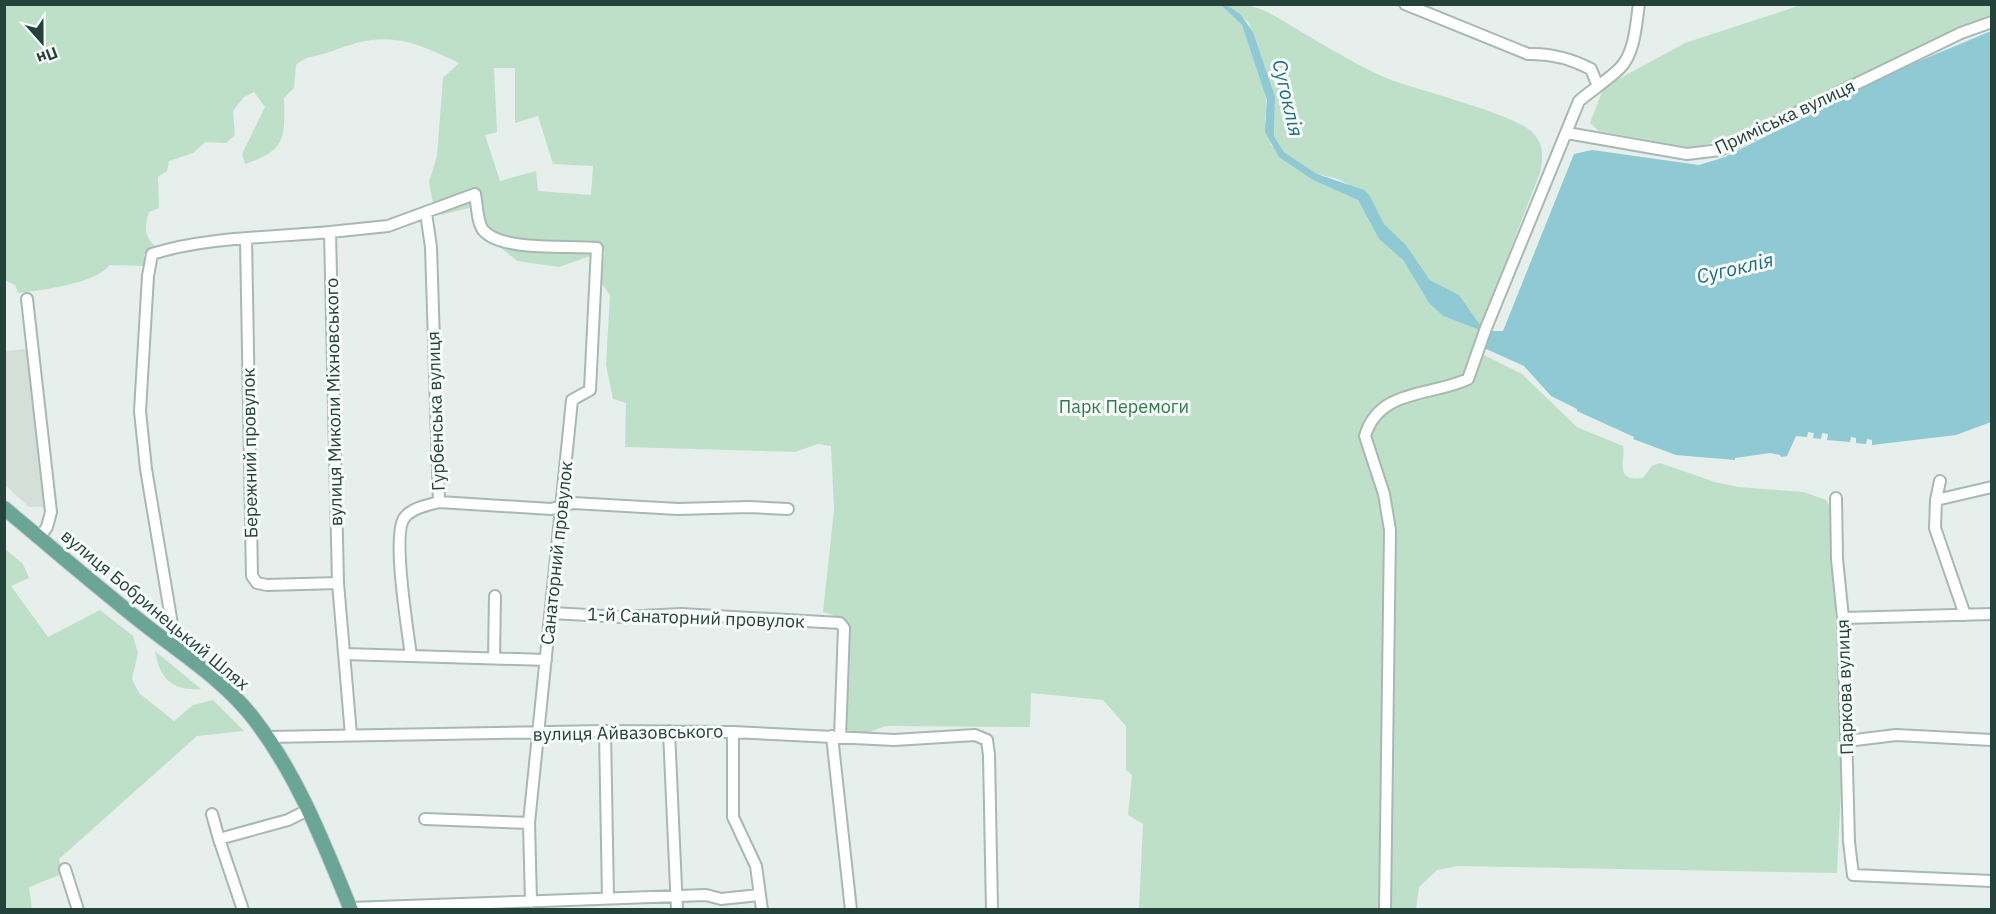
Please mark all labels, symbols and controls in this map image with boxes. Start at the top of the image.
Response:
north arrow [12,12,72,72]
text: Пн [34,43,61,69]
water label: Сугоклія [1267,57,1310,139]
street label: Приміська вулиця [1711,74,1859,159]
water label: Сугоклія [1694,246,1776,289]
street label: вулиця Миколи Міхновського [320,278,347,526]
street label: Гурбенська вулиця [421,331,450,491]
street label: Бережний провулок [237,367,262,539]
park label: Парк Перемоги [1059,395,1189,418]
street label: Санаторний провулок [535,460,578,646]
street label: вулиця Бобринецький Шлях [56,524,254,695]
street label: 1-й Санаторний провулок [587,602,805,633]
street label: Паркова вулиця [1831,619,1858,755]
street label: вулиця Айвазовського [533,719,723,746]

